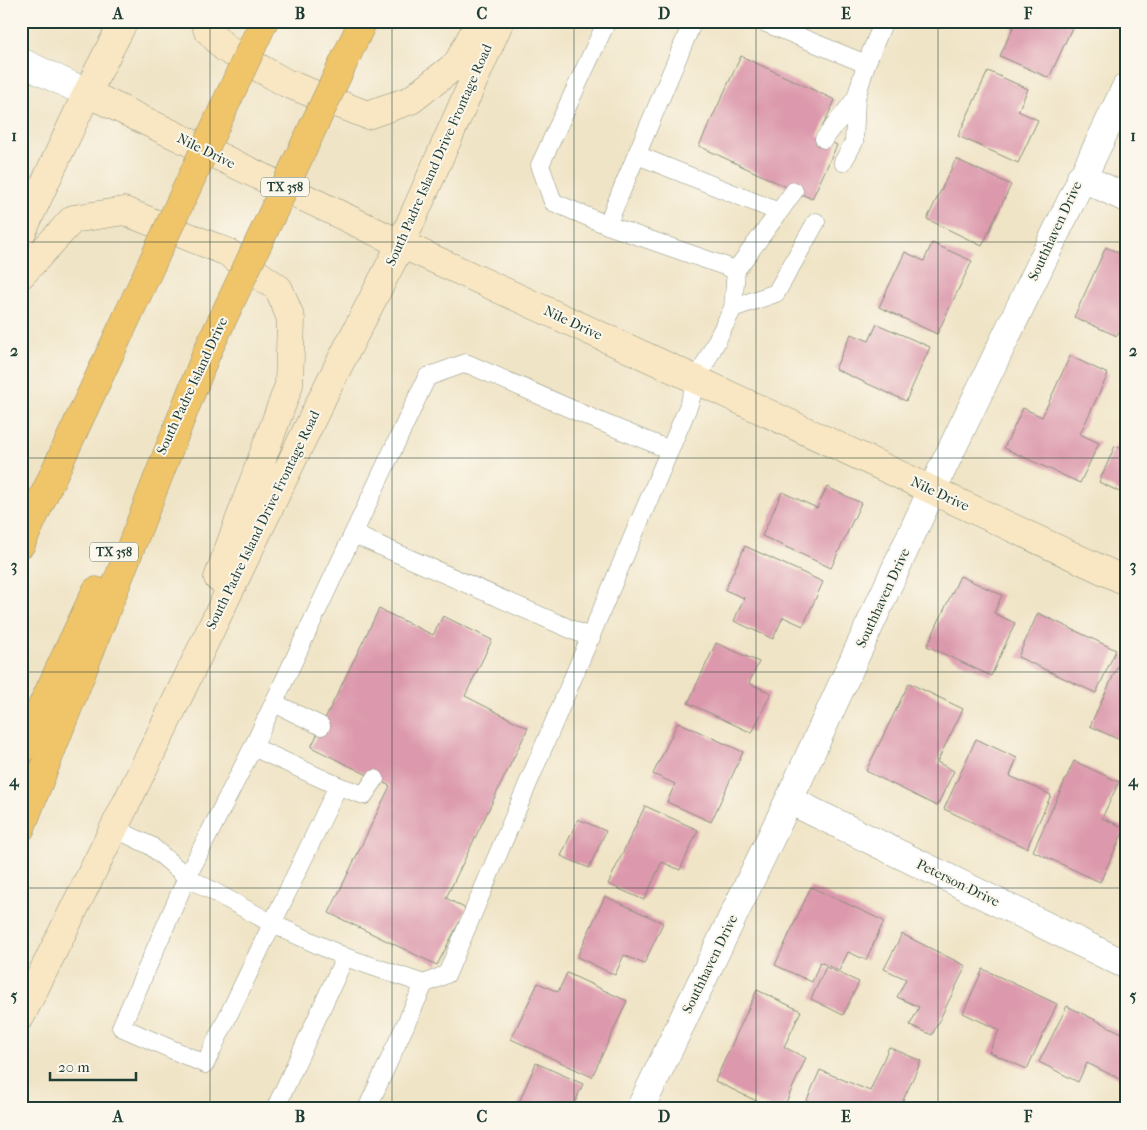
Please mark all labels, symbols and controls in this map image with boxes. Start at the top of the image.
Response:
text: A [112,4,124,23]
text: B [295,4,305,23]
text: C [477,4,488,23]
text: D [658,4,670,23]
text: E [841,4,851,23]
text: F [1023,4,1033,23]
street label: South Padre Island Drive Frontage Road [382,41,496,269]
text: 1 [11,126,17,145]
text: 1 [1130,126,1136,145]
street label: Nile Drive [174,130,238,172]
road number: TX 358 [261,178,309,196]
street label: Southhaven Drive [1024,178,1086,284]
street label: Nile Drive [541,302,605,344]
street label: South Padre Island Drive [153,314,231,458]
text: 2 [10,341,18,360]
text: 2 [1129,341,1137,360]
street label: South Padre Island Drive Frontage Road [202,407,324,632]
street label: Nile Drive [908,473,972,515]
road number: TX 358 [90,542,138,562]
street label: Southhaven Drive [852,545,914,651]
text: 3 [11,556,17,576]
text: 3 [1130,556,1136,576]
text: 4 [8,771,20,791]
text: 4 [1127,771,1139,791]
street label: Peterson Drive [914,856,1002,910]
street label: Southhaven Drive [679,912,741,1016]
text: 5 [11,986,18,1005]
text: 5 [1130,986,1137,1005]
scale bar [50,1050,136,1082]
text: 20 m [58,1058,90,1076]
text: A [112,1107,124,1126]
text: B [295,1107,305,1126]
text: C [477,1107,488,1126]
text: D [658,1107,670,1126]
text: E [841,1107,851,1126]
text: F [1023,1107,1033,1126]

